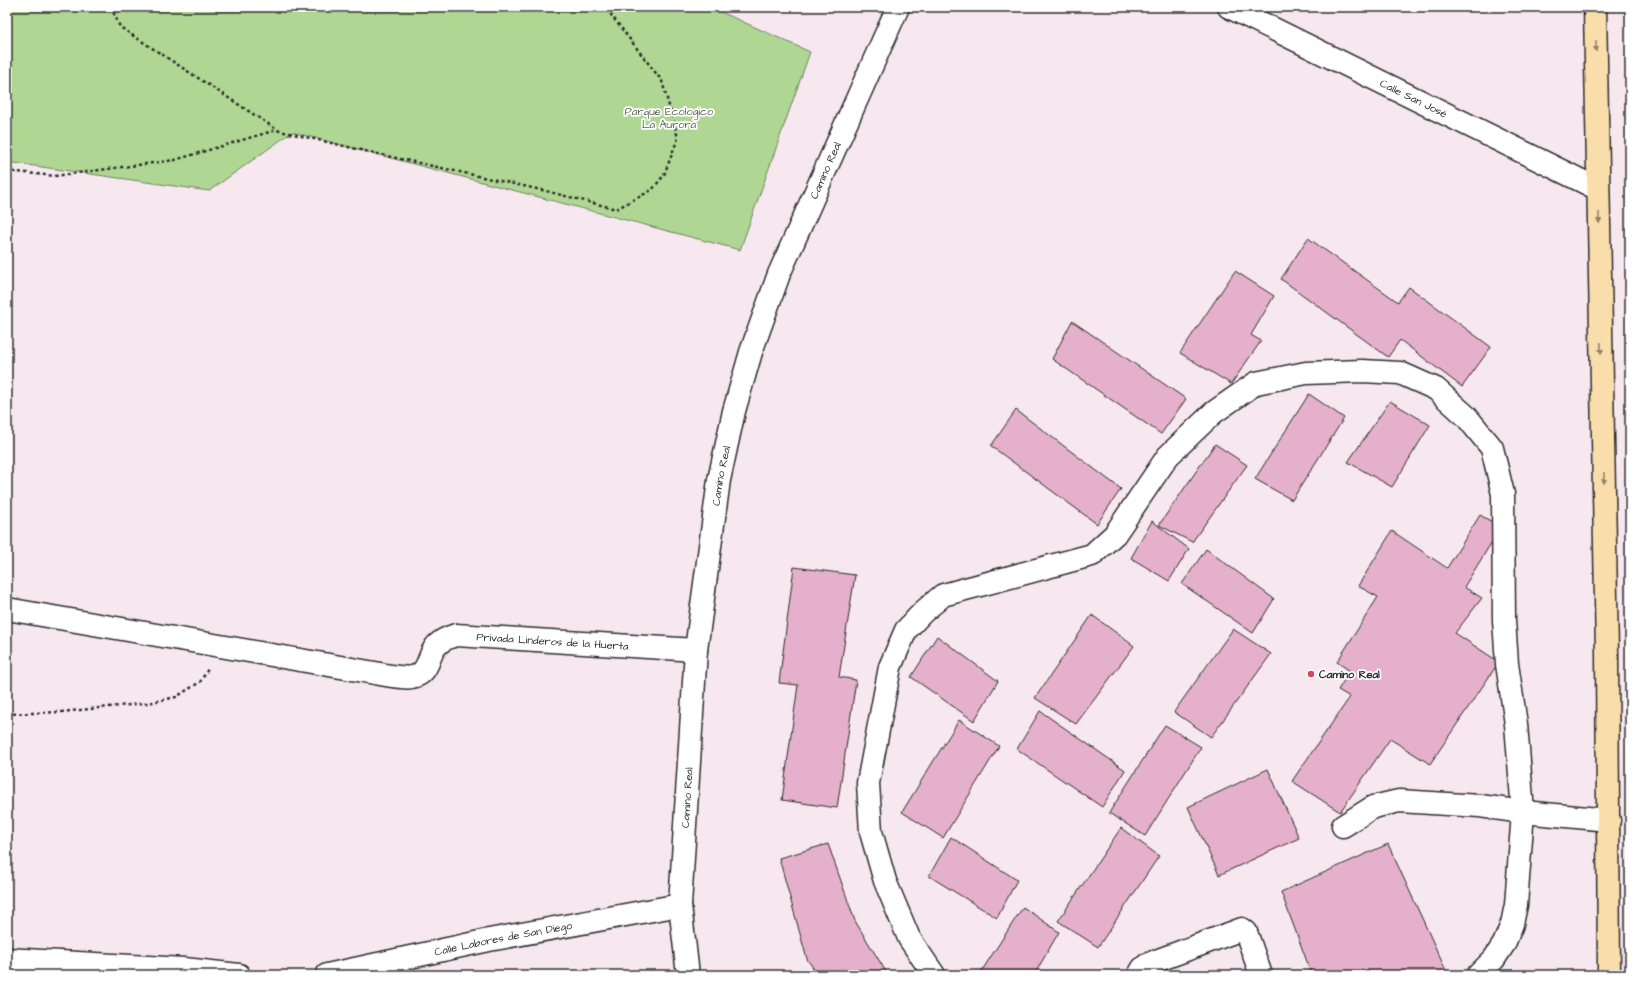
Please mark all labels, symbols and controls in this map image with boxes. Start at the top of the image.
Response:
one-way arrow [1593,40,1599,53]
street label: Calle San José [1378,75,1450,121]
park label: Parque Ecologico La Aurora [625,104,714,132]
street label: Camino Real [806,139,845,201]
one-way arrow [1595,212,1602,224]
one-way arrow [1598,342,1604,355]
street label: Camino Real [708,444,734,507]
one-way arrow [1601,472,1607,485]
street label: Privada Linderos de la Huerta [476,629,630,653]
place label: Camino Real [1319,667,1380,682]
marker: Camino Real [1306,669,1316,679]
street label: Camino Real [677,767,696,829]
street label: Calle Labores de San Diego [433,917,574,959]

